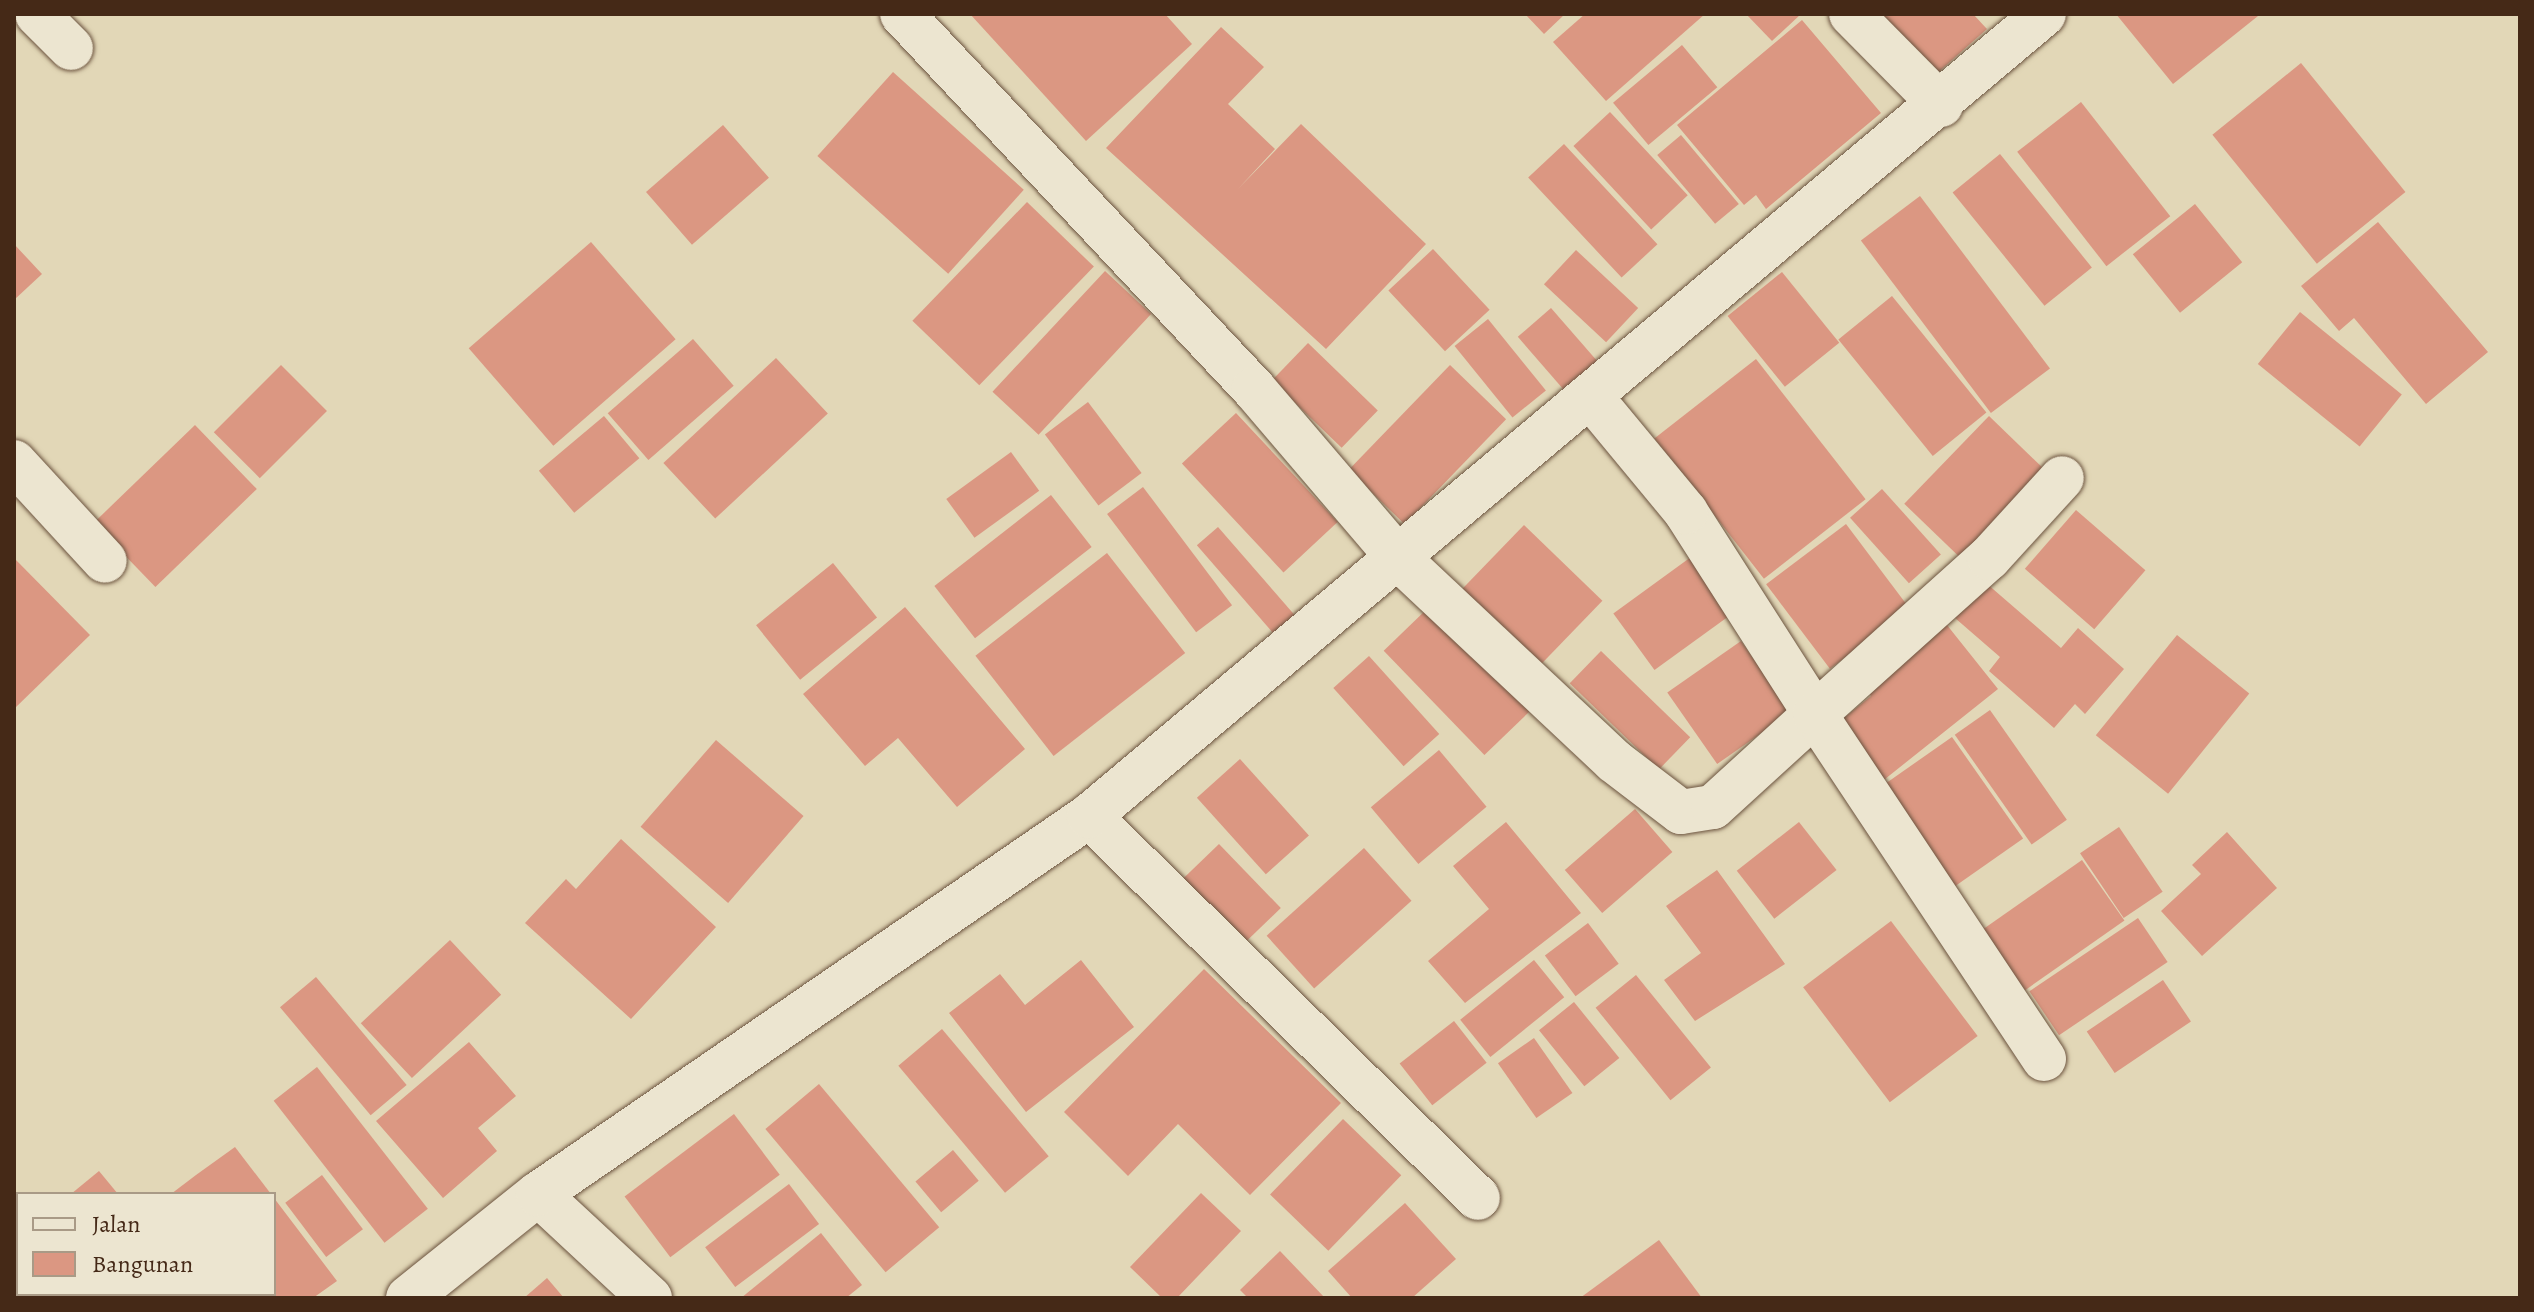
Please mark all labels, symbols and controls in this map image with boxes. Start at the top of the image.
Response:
legend [16,1192,276,1296]
text: Jalan [92,1208,141,1240]
text: Bangunan [92,1248,193,1280]

